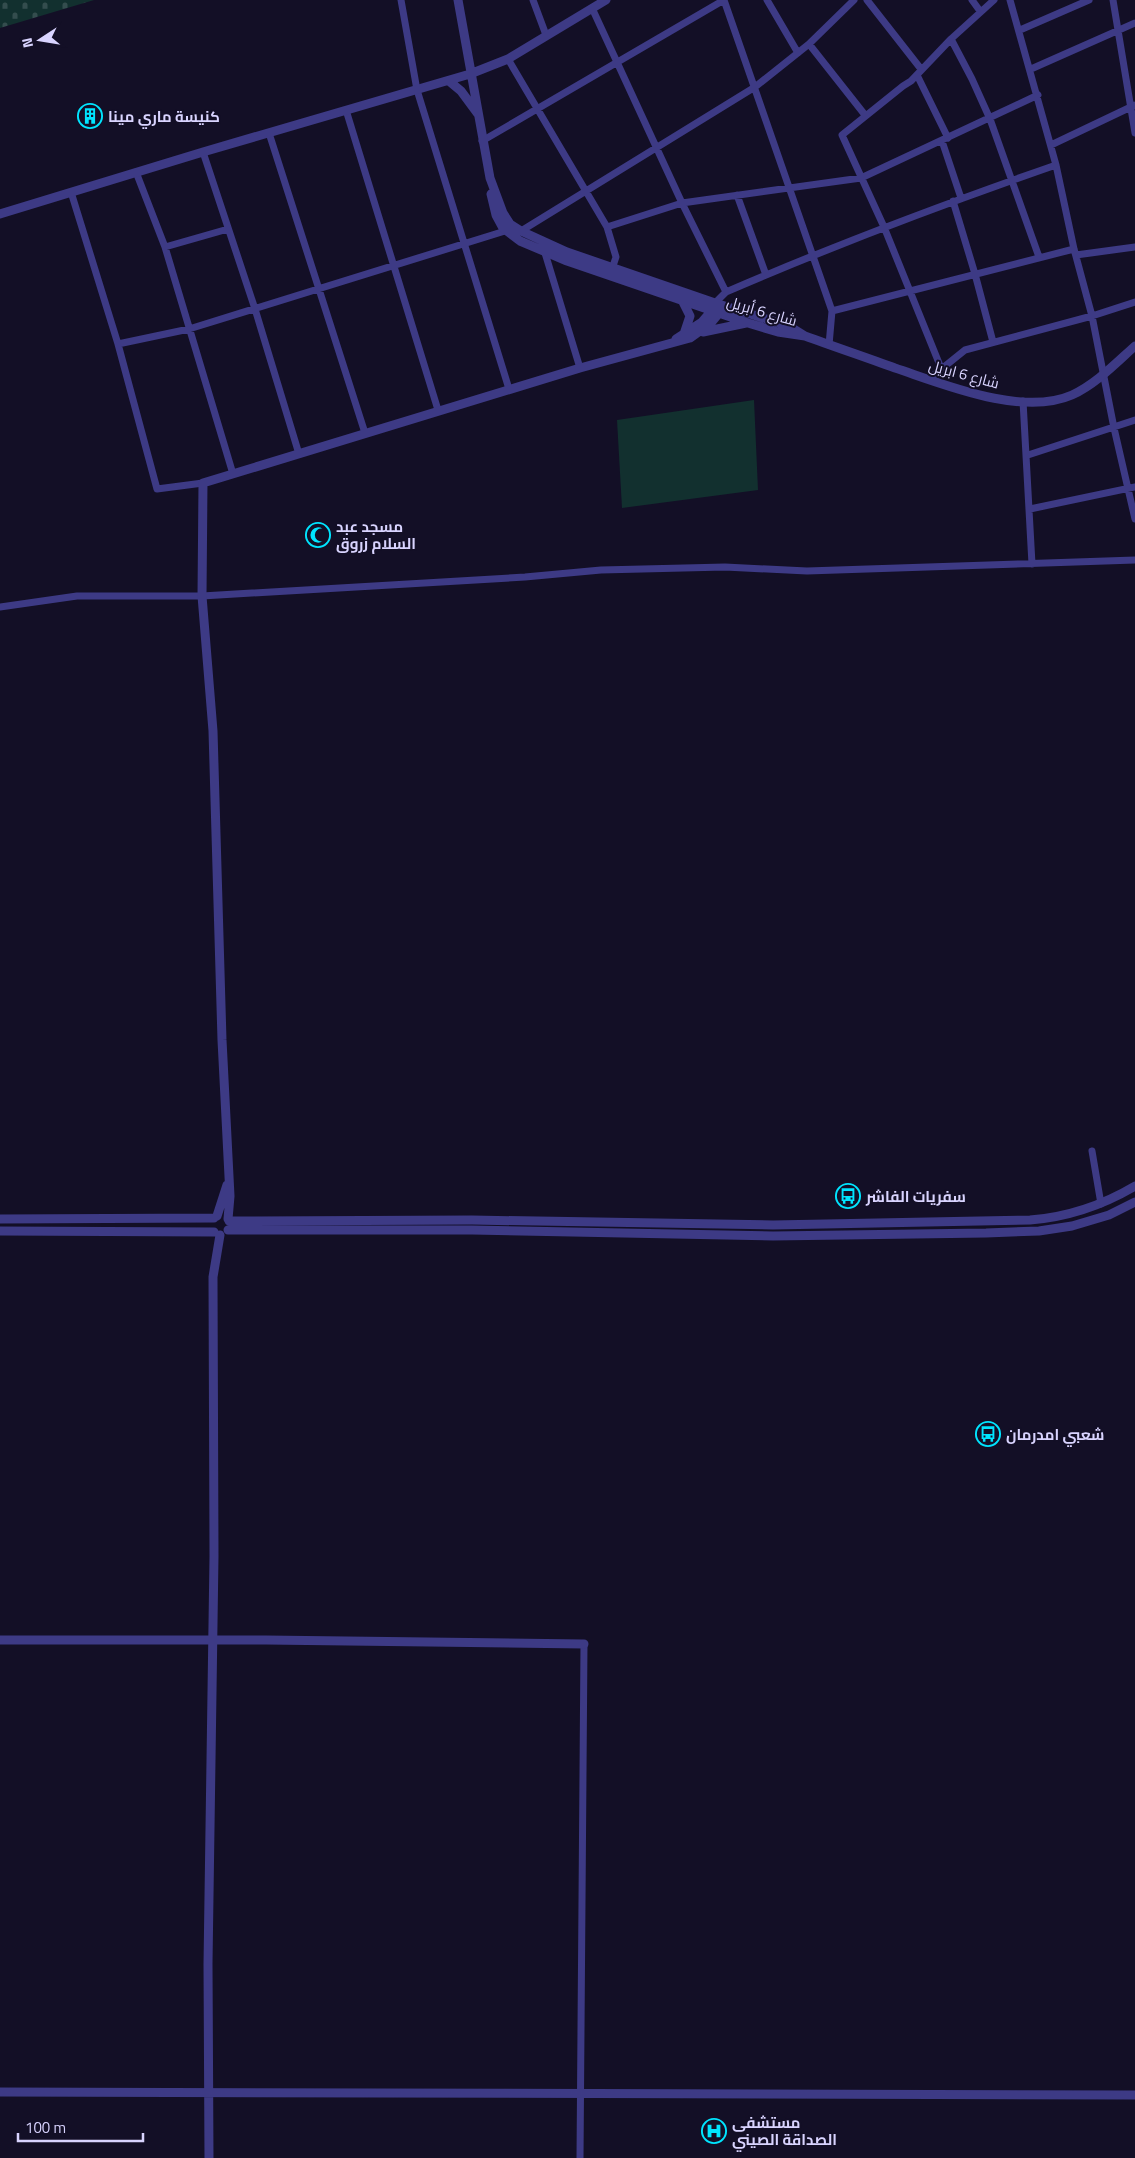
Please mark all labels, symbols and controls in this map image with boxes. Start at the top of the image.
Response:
north arrow [15,15,65,65]
text: N [16,36,38,50]
building icon: كنيسة ماري مينا [77,103,103,129]
place label: كنيسة ماري مينا [108,105,220,129]
street label: شارع 6 أبريل [724,290,800,332]
street label: شارع 6 ابريل [926,354,1002,394]
place label: مسجد عبد السلام زروق [336,515,416,555]
mosque icon: مسجد عبد السلام زروق [305,522,331,548]
bus stop icon: سفريات الفاشر [835,1183,861,1209]
place label: سفريات الفاشر [865,1185,966,1208]
bus stop icon: شعبي امدرمان [975,1421,1001,1447]
place label: شعبي امدرمان [1006,1423,1104,1447]
scale bar [18,2110,142,2142]
place label: مستشفى الصداقة الصيني [732,2111,837,2152]
text: 100 m [25,2116,66,2139]
hospital icon: مستشفى الصداقة الصيني [701,2118,727,2144]

